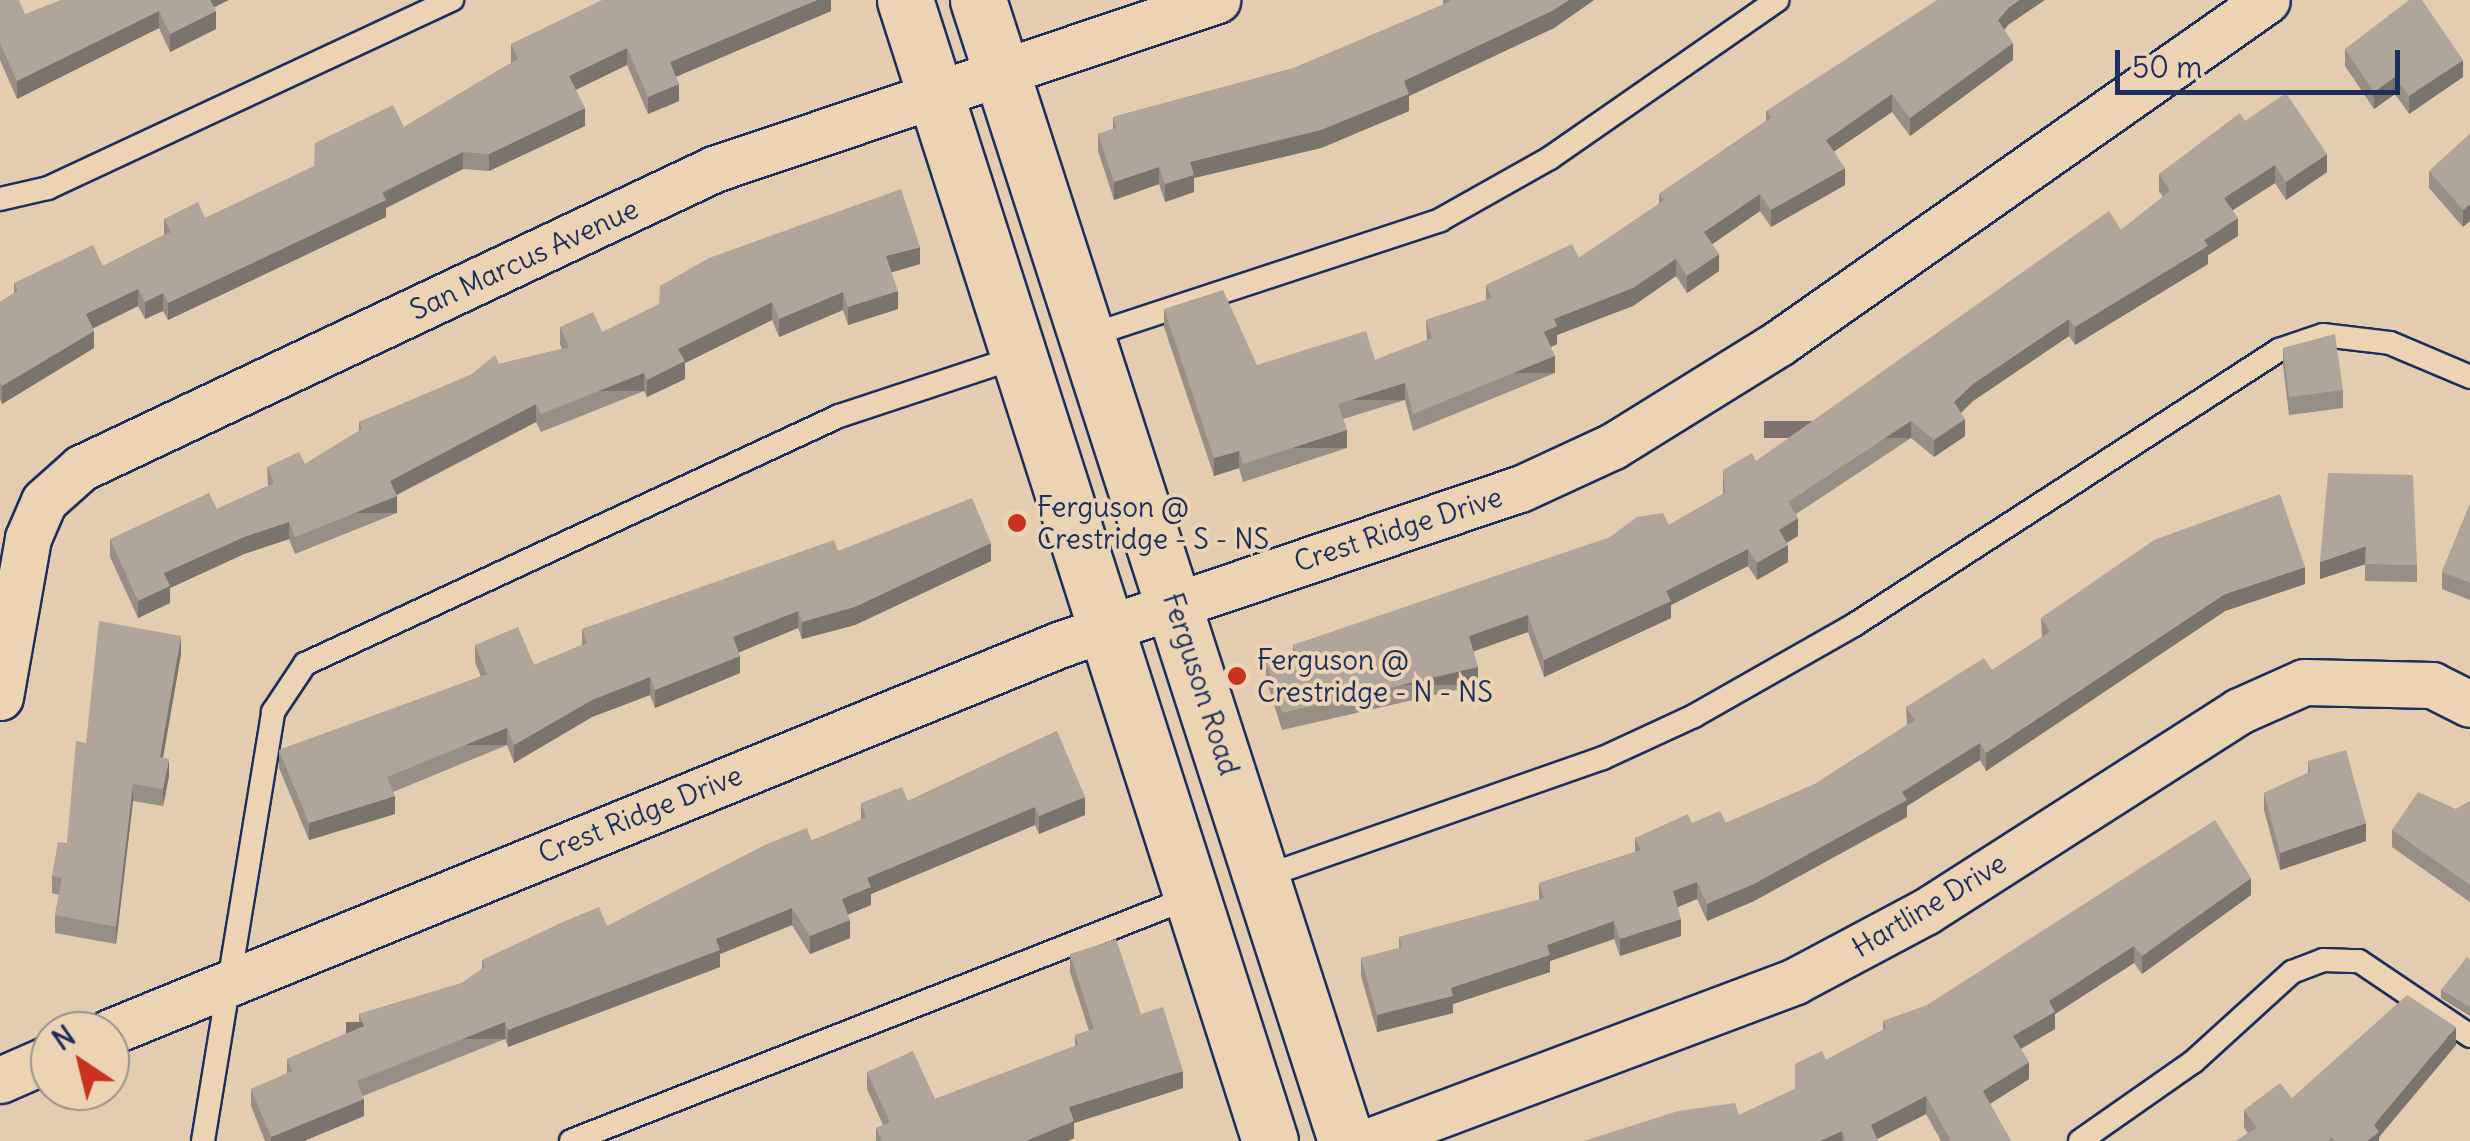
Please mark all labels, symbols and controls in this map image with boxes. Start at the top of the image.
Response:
scale bar [2120,30,2405,92]
text: 50 m [2132,48,2202,86]
street label: San Marcus Avenue [405,191,643,327]
street label: Crest Ridge Drive [1290,480,1506,578]
place label: Ferguson @ Crestridge - S - NS [1037,490,1269,556]
marker: Ferguson @ Crestridge - S - NS [1006,512,1028,534]
street label: Ferguson Road [1156,589,1246,779]
place label: Ferguson @ Crestridge - N - NS [1257,643,1493,709]
marker: Ferguson @ Crestridge - N - NS [1226,665,1248,687]
street label: Crest Ridge Drive [533,758,747,870]
street label: Hartline Drive [1846,846,2012,964]
north arrow [30,1011,130,1111]
text: N [46,1018,82,1058]

